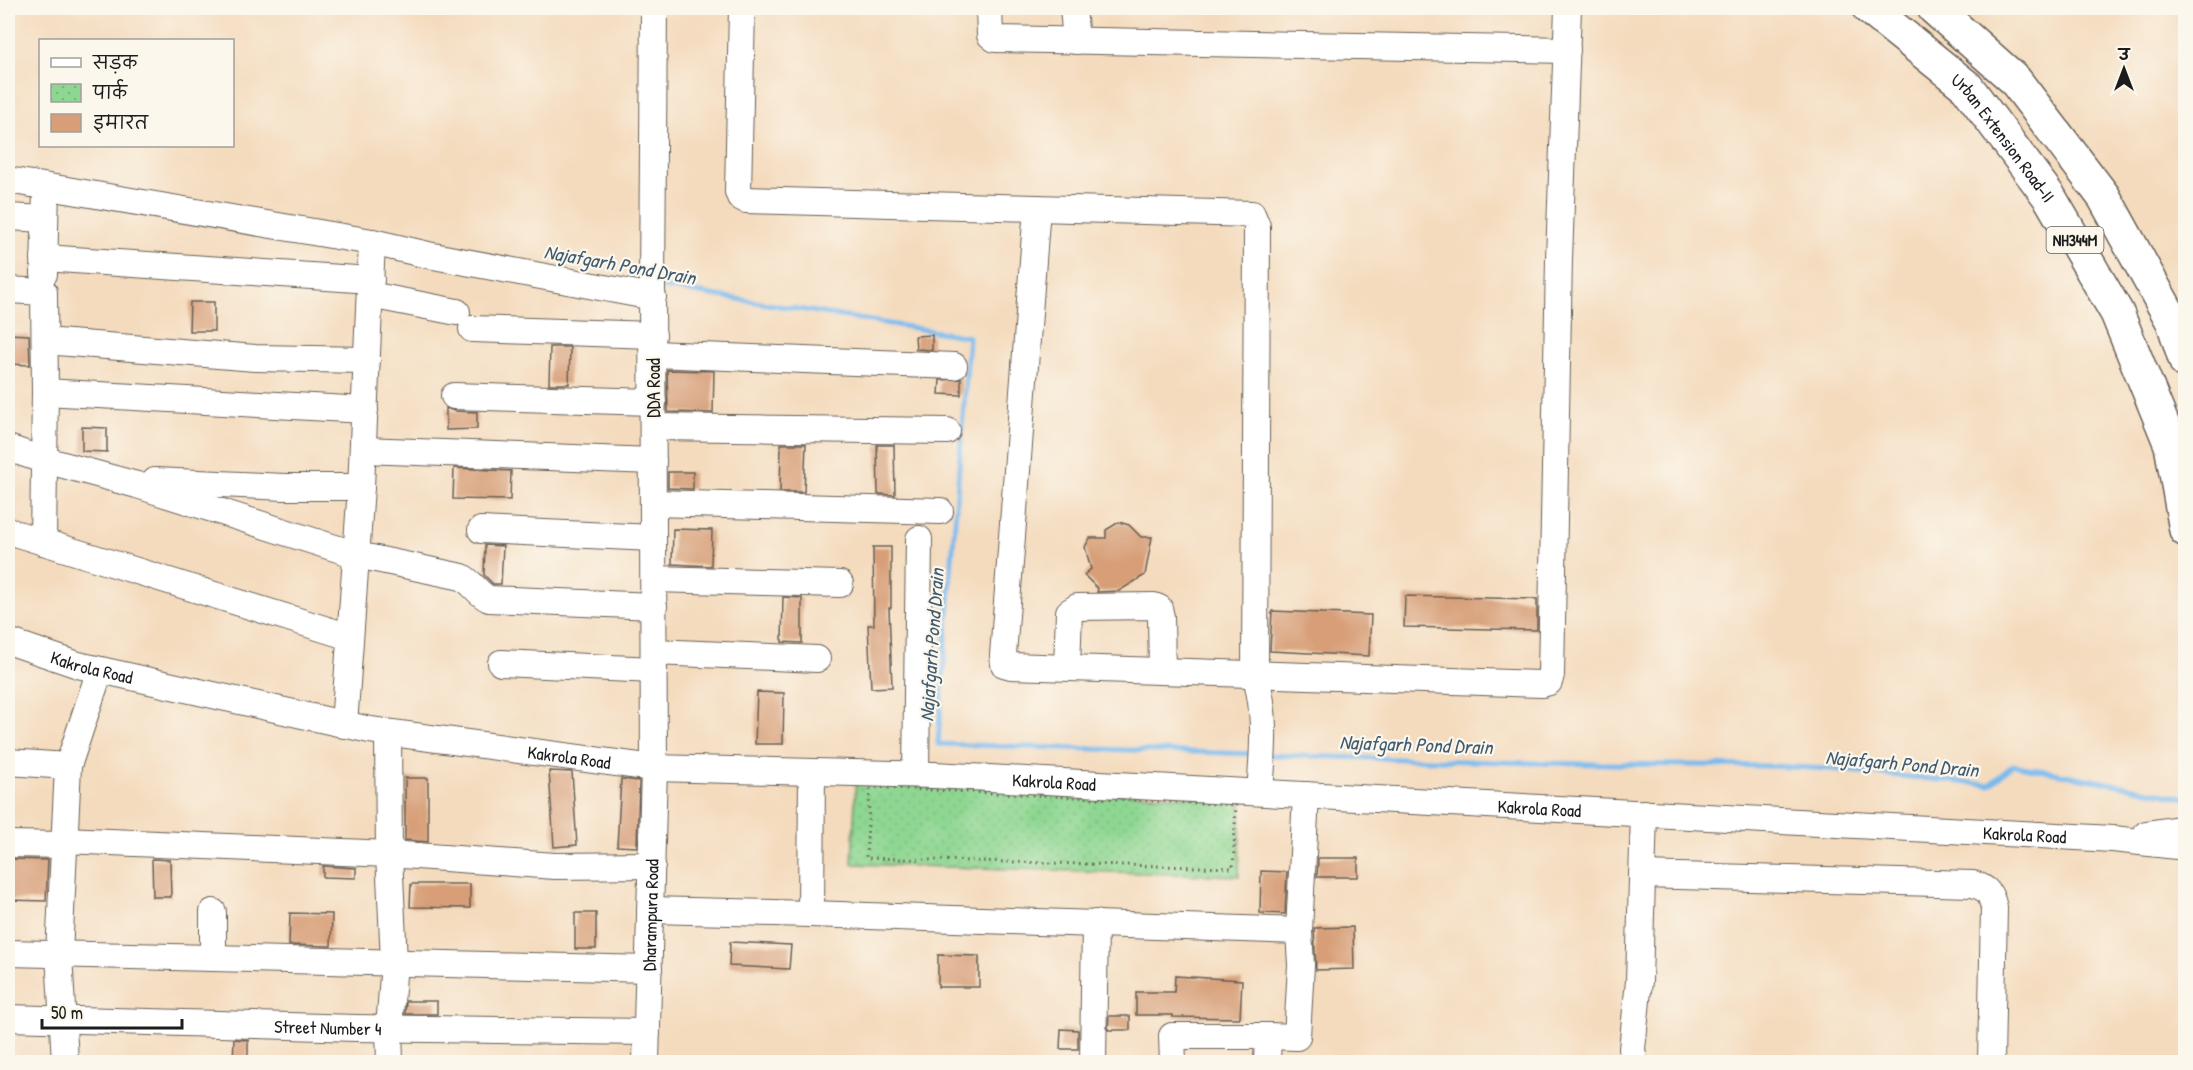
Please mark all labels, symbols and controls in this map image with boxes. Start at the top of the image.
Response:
legend [39,39,234,147]
north arrow [2094,39,2154,99]
text: उ [2117,43,2131,65]
text: सड़क [92,50,138,75]
street label: Urban Extension Road-II [1946,67,2061,207]
text: पार्क [92,79,128,105]
text: इमारत [93,110,149,135]
road number: NH344M [2046,227,2104,253]
water label: Najafgarh Pond Drain [542,237,700,292]
street label: DDA Road [641,358,666,418]
water label: Najafgarh Pond Drain [912,566,951,722]
street label: Kakrola Road [48,644,135,689]
water label: Najafgarh Pond Drain [1339,728,1495,761]
street label: Kakrola Road [526,739,612,775]
water label: Najafgarh Pond Drain [1824,743,1981,784]
street label: Kakrola Road [1012,767,1097,796]
street label: Kakrola Road [1497,793,1582,823]
street label: Kakrola Road [1982,819,2067,849]
street label: Dharampura Road [636,859,664,971]
scale bar [42,992,182,1030]
text: 50 m [51,1000,83,1025]
street label: Street Number 4 [274,1013,382,1041]

